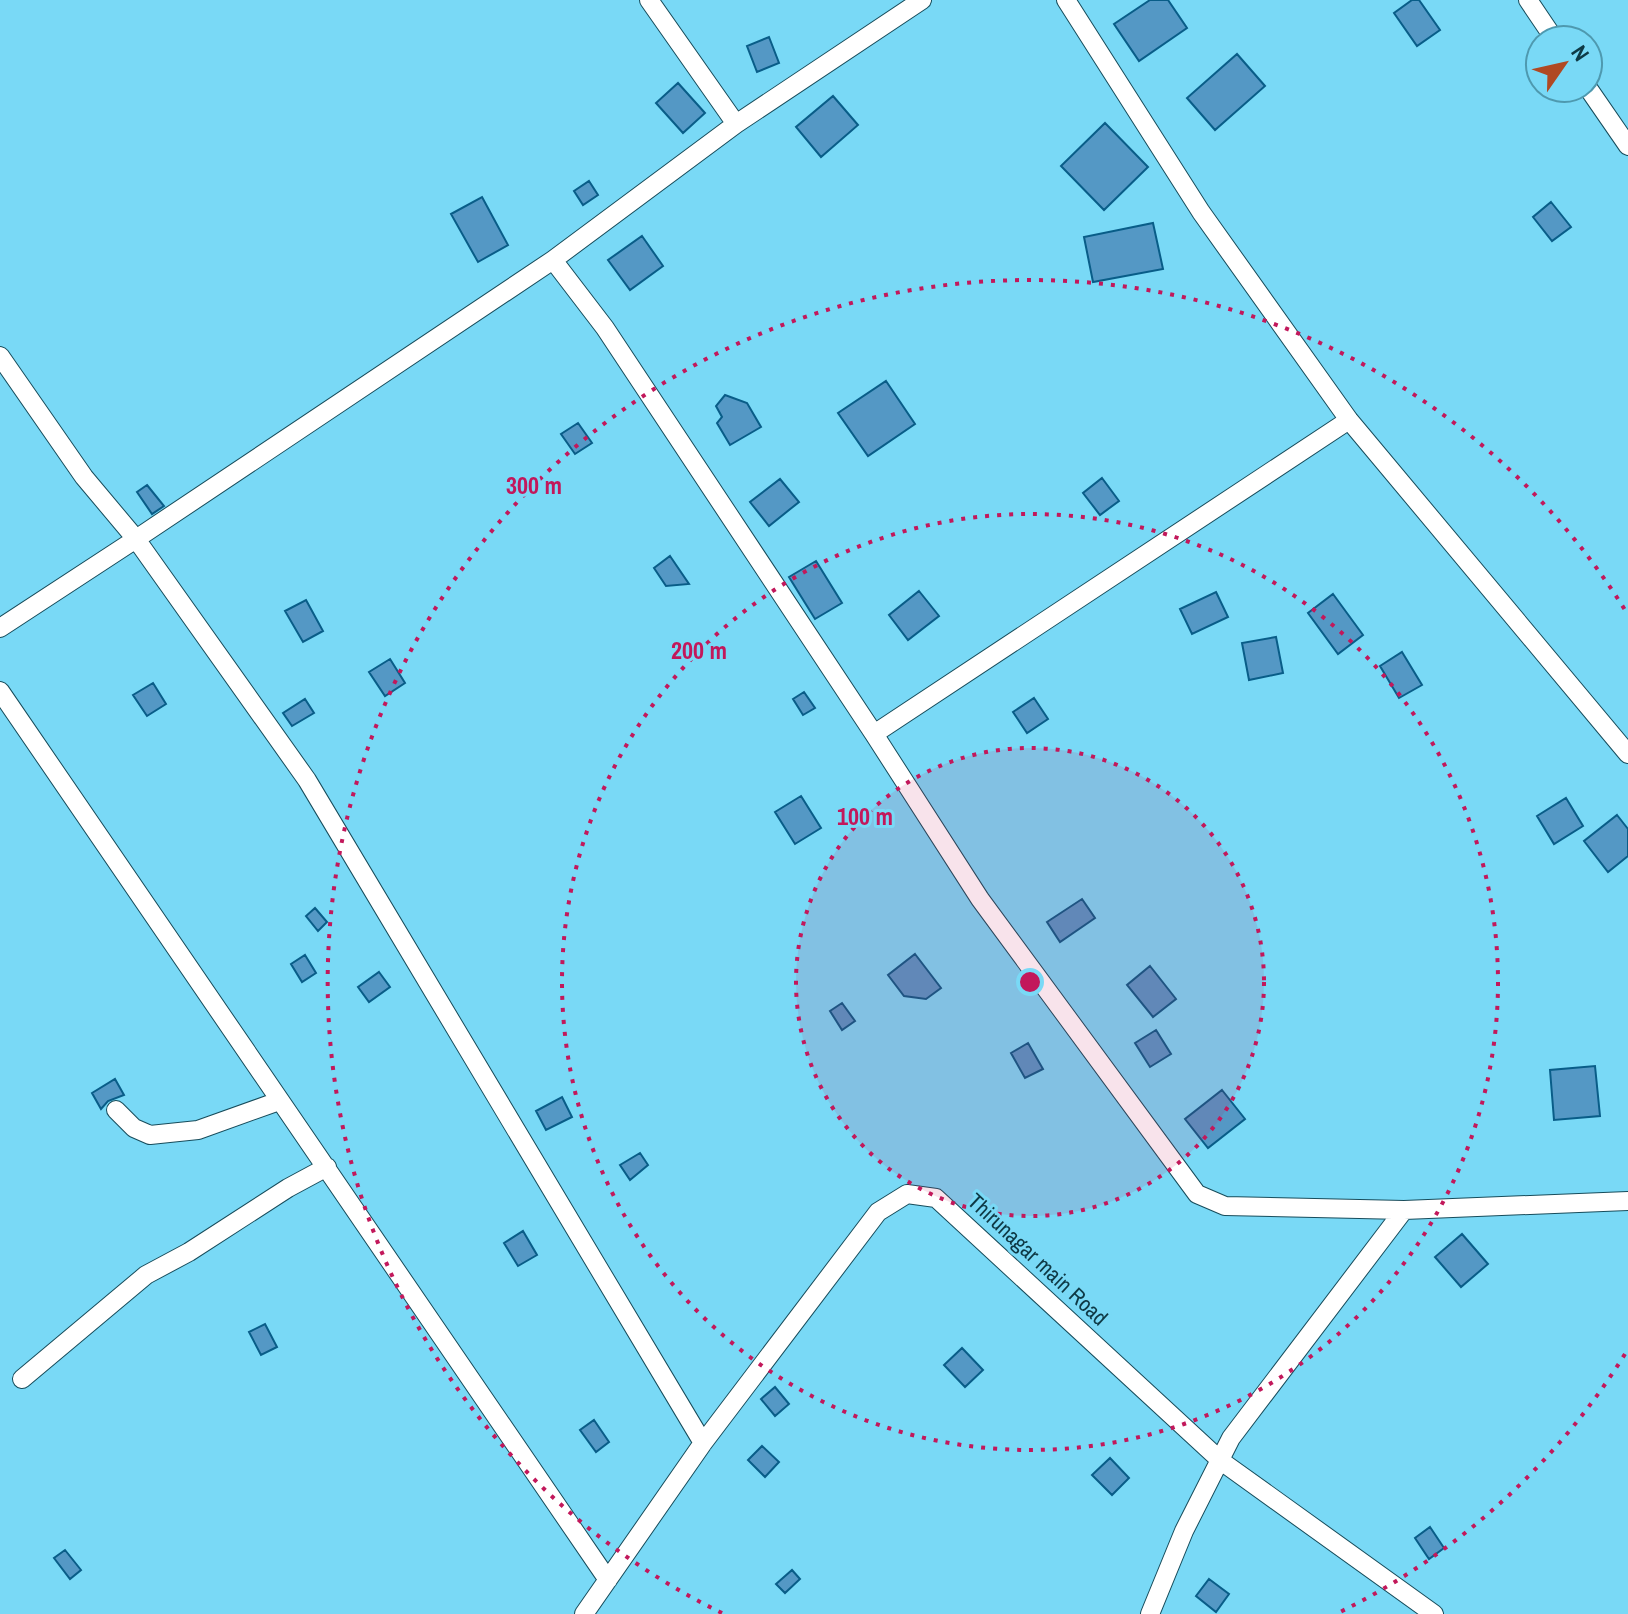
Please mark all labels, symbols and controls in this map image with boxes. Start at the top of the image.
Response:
north arrow [1524,24,1604,104]
text: N [1565,39,1597,67]
text: 300 m [506,469,562,501]
text: 200 m [671,634,727,666]
text: 100 m [837,800,893,832]
centre of rings [1016,968,1044,996]
street label: Thirunagar main Road [961,1186,1115,1332]

